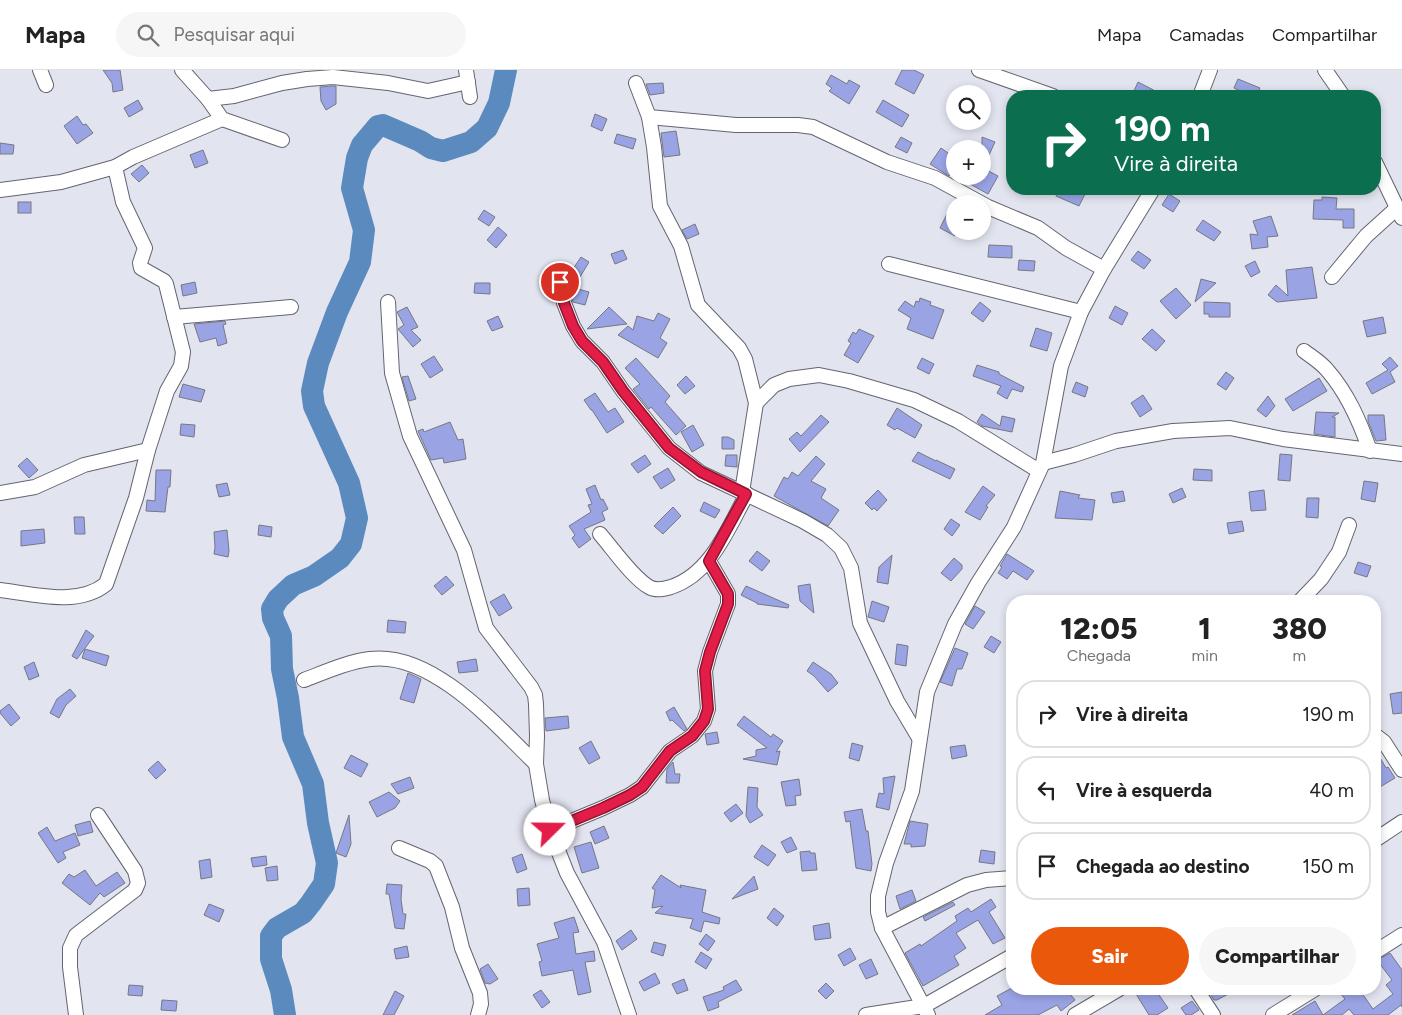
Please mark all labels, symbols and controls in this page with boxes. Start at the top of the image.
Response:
search box [116,12,466,57]
text: Mapa [25,20,86,49]
icon: search [134,21,162,49]
text: Pesquisar aqui [174,23,295,46]
text: Mapa [1097,24,1141,46]
text: Camadas [1169,24,1244,46]
text: Compartilhar [1272,24,1377,46]
map controls [946,85,991,240]
button: search [946,85,991,130]
text: 190 m [1114,108,1211,150]
icon: right [1031,110,1096,175]
button: + [946,140,991,185]
text: Vire à direita [1114,150,1238,177]
button: − [946,195,991,240]
pin [539,261,581,303]
icon: arrive [546,268,574,296]
text: 12:05 [1060,610,1137,647]
text: 1 [1198,610,1211,647]
text: 380 [1272,610,1327,647]
text: Chegada [1067,646,1131,665]
text: min [1192,646,1218,665]
text: m [1293,646,1306,665]
icon: right [1033,700,1061,728]
text: Vire à direita [1076,703,1188,726]
text: 190 m [1302,703,1354,726]
icon: left [1033,776,1061,804]
text: Vire à esquerda [1076,779,1212,802]
text: 40 m [1309,779,1354,802]
position arrow [523,803,575,855]
icon: arrive [1033,852,1061,880]
text: Chegada ao destino [1076,855,1249,878]
text: 150 m [1302,855,1354,878]
button: Sair [1031,927,1189,985]
button: Compartilhar [1199,927,1356,985]

